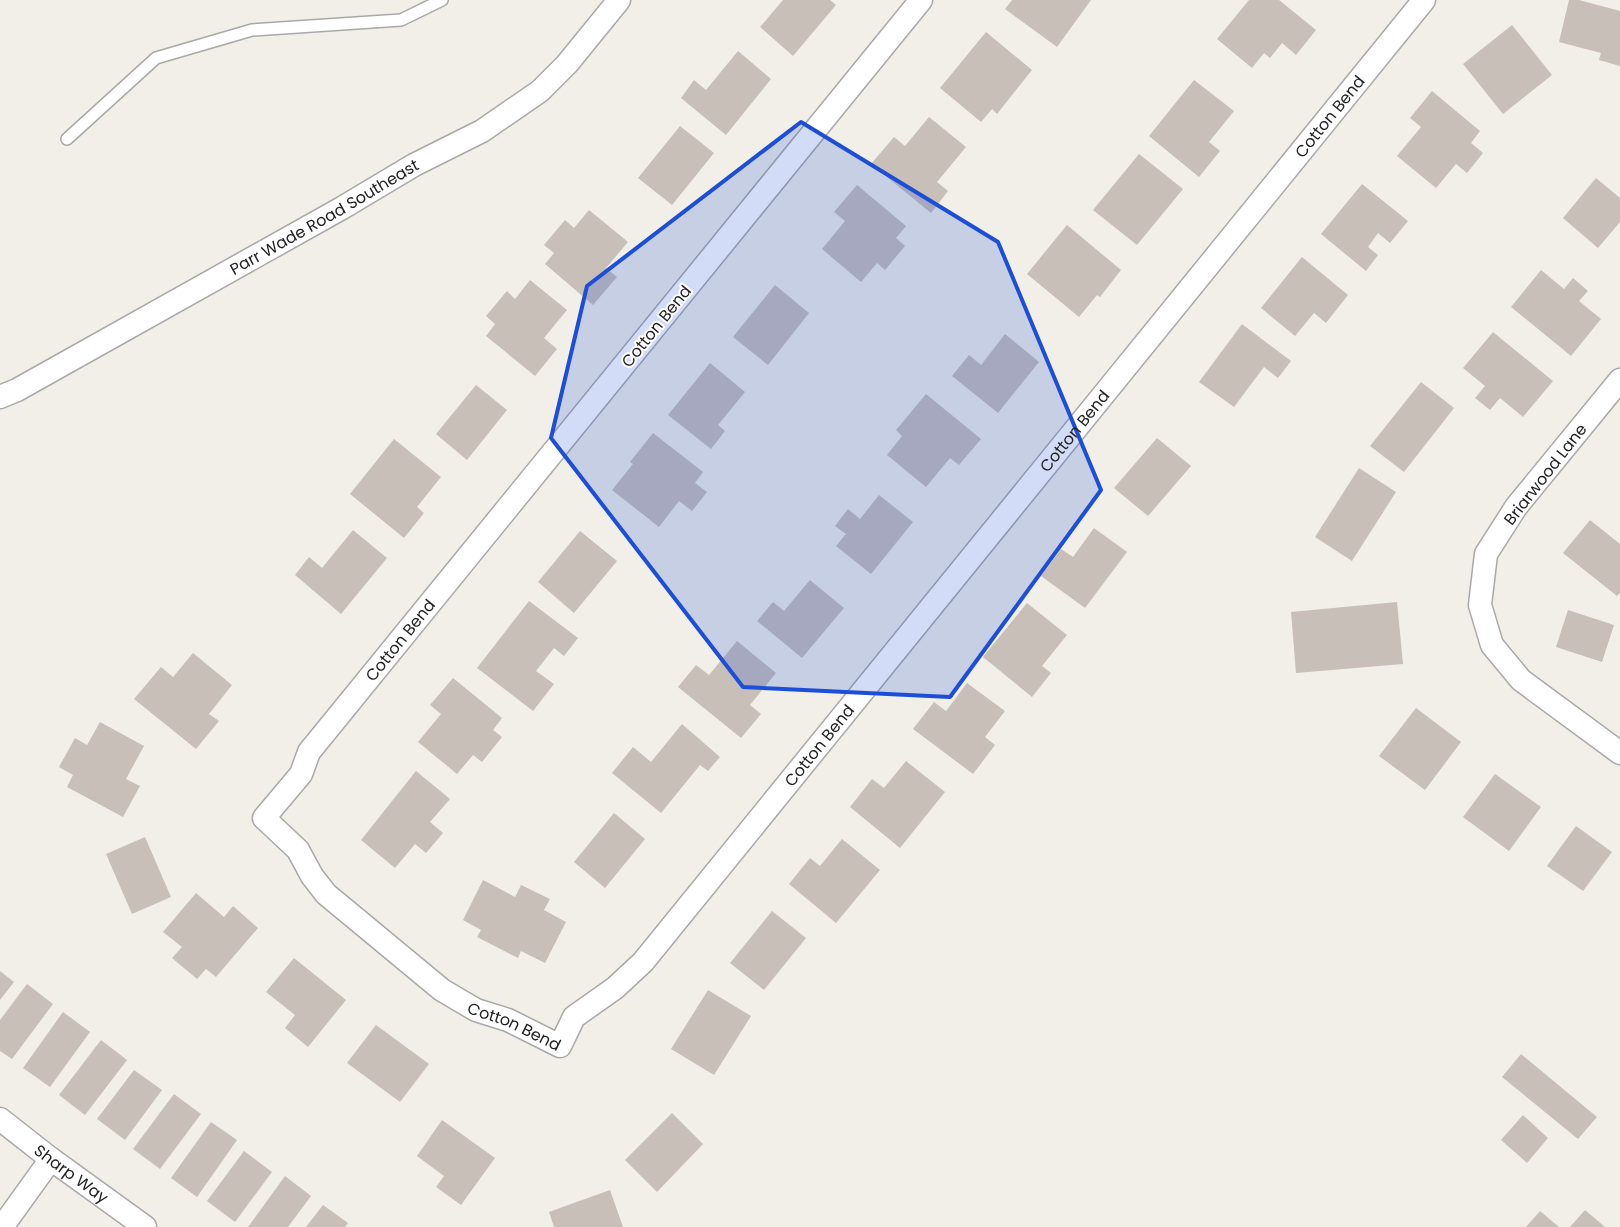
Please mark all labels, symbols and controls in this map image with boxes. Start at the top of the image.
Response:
street label: Cotton Bend [1290,71,1370,163]
street label: Parr Wade Road Southeast [226,153,423,281]
street label: Cotton Bend [616,280,697,372]
street label: Cotton Bend [1034,385,1115,477]
street label: Briarwood Lane [1498,419,1592,530]
street label: Cotton Bend [360,594,441,686]
street label: Cotton Bend [779,700,860,792]
street label: Cotton Bend [463,996,565,1057]
street label: Sharp Way [29,1139,113,1209]

